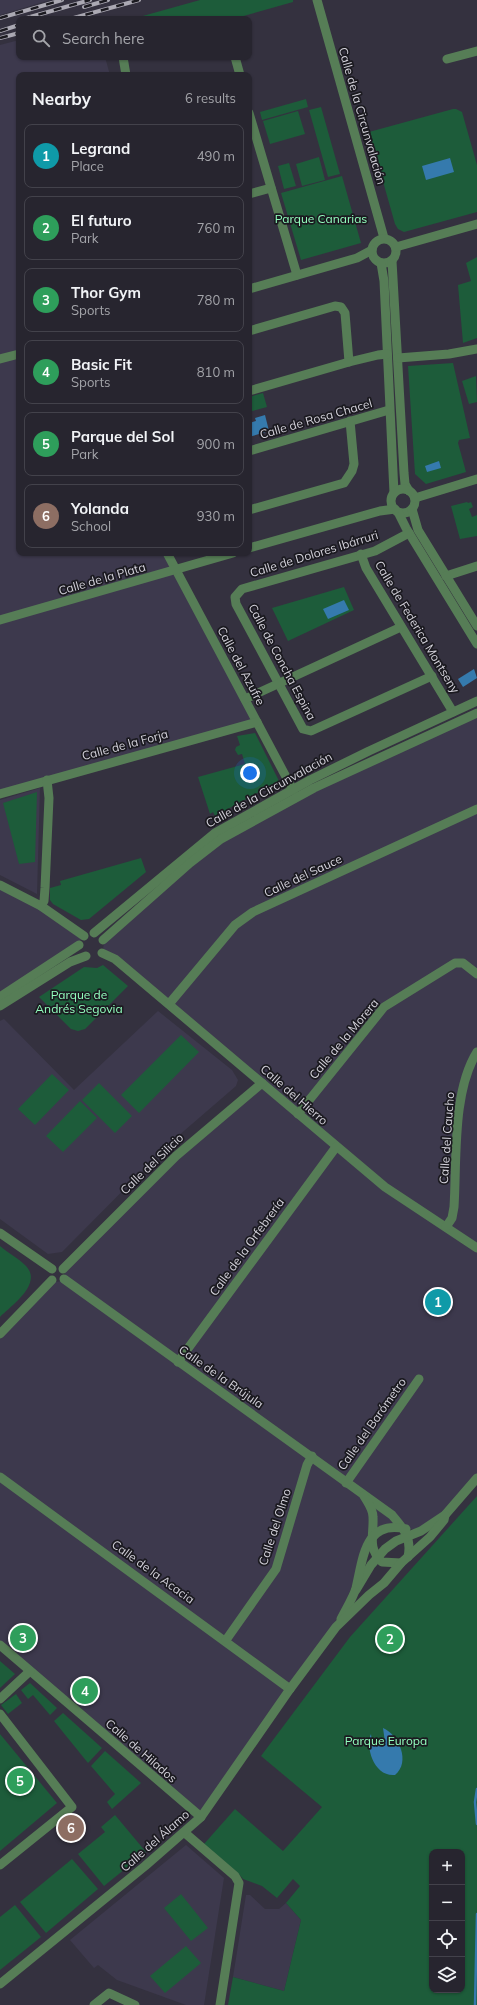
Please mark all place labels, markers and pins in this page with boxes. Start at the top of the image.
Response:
pin: 1 [425,1287,451,1317]
pin: 3 [10,1623,36,1653]
pin: 2 [377,1624,403,1654]
pin: 4 [72,1676,98,1706]
pin: 5 [7,1766,33,1796]
pin: 6 [58,1813,84,1843]

